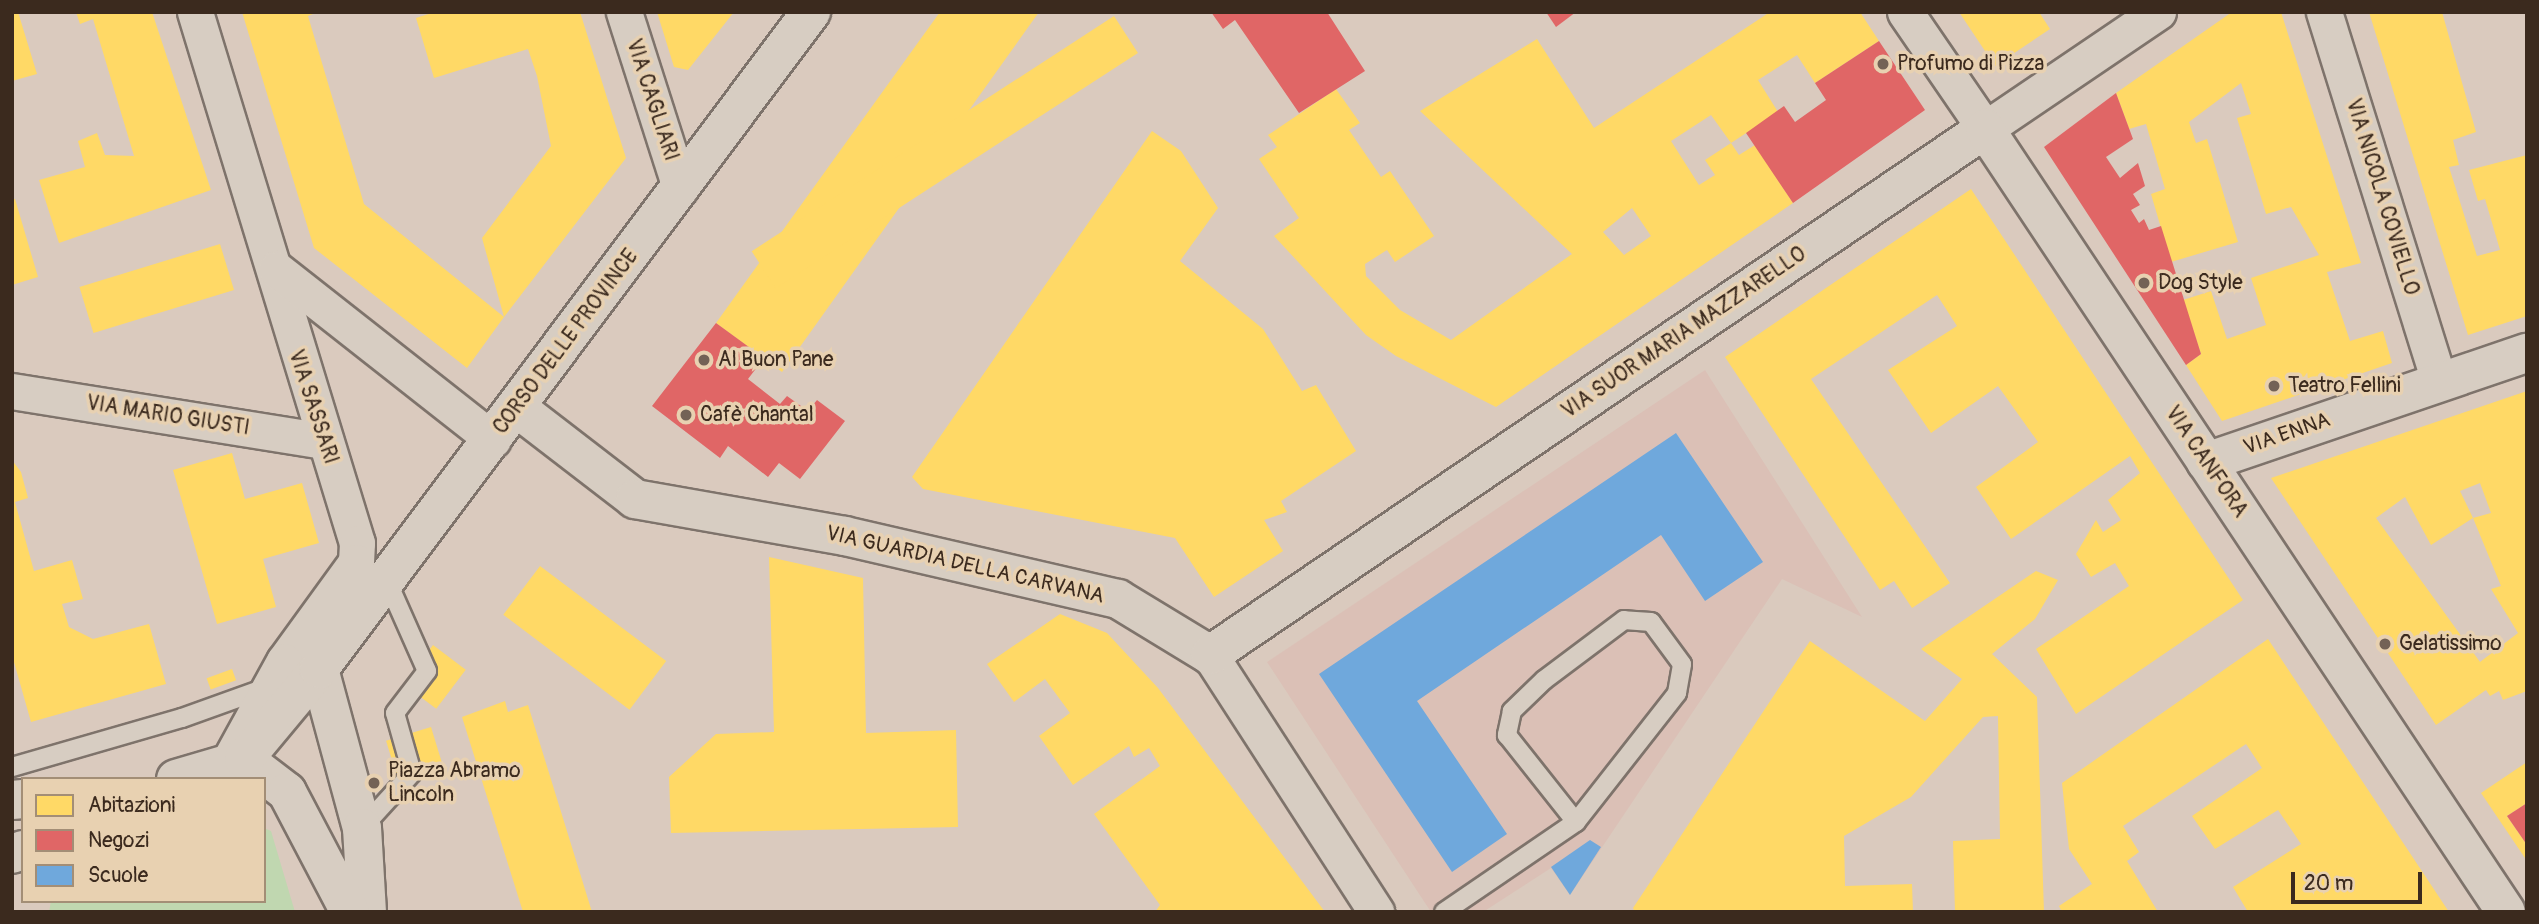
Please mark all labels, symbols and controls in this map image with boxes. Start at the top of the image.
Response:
street label: VIA CAGLIARI [620,36,684,164]
place label: Profumo di Pizza [1897,51,2044,77]
marker: Profumo di Pizza [1875,56,1891,72]
street label: VIA NICOLA COVIELLO [2340,96,2424,298]
street label: VIA SUOR MARIA MAZZARELLO [1557,242,1811,424]
street label: CORSO DELLE PROVINCE [488,245,644,439]
place label: Dog Style [2158,270,2243,296]
marker: Dog Style [2136,275,2152,291]
street label: VIA SASSARI [283,347,343,467]
place label: Al Buon Pane [718,347,833,373]
marker: Al Buon Pane [696,352,712,368]
place label: Teatro Fellini [2288,373,2401,399]
marker: Teatro Fellini [2266,378,2282,394]
street label: VIA MARIO GIUSTI [85,391,251,441]
street label: VIA CANFORA [2159,401,2253,523]
place label: Cafè Chantal [700,402,814,428]
marker: Cafè Chantal [678,407,694,423]
street label: VIA ENNA [2240,407,2334,461]
street label: VIA GUARDIA DELLA CARVANA [823,521,1107,609]
place label: Gelatissimo [2399,631,2502,657]
marker: Gelatissimo [2377,636,2393,652]
place label: Piazza Abramo Lincoln [388,758,520,808]
marker: Piazza Abramo Lincoln [366,775,382,791]
legend [21,777,266,903]
text: Abitazioni [88,792,175,819]
text: Negozi [88,827,149,854]
scale bar [2294,858,2425,902]
text: Scuole [88,862,148,889]
text: 20 m [2304,870,2353,897]

